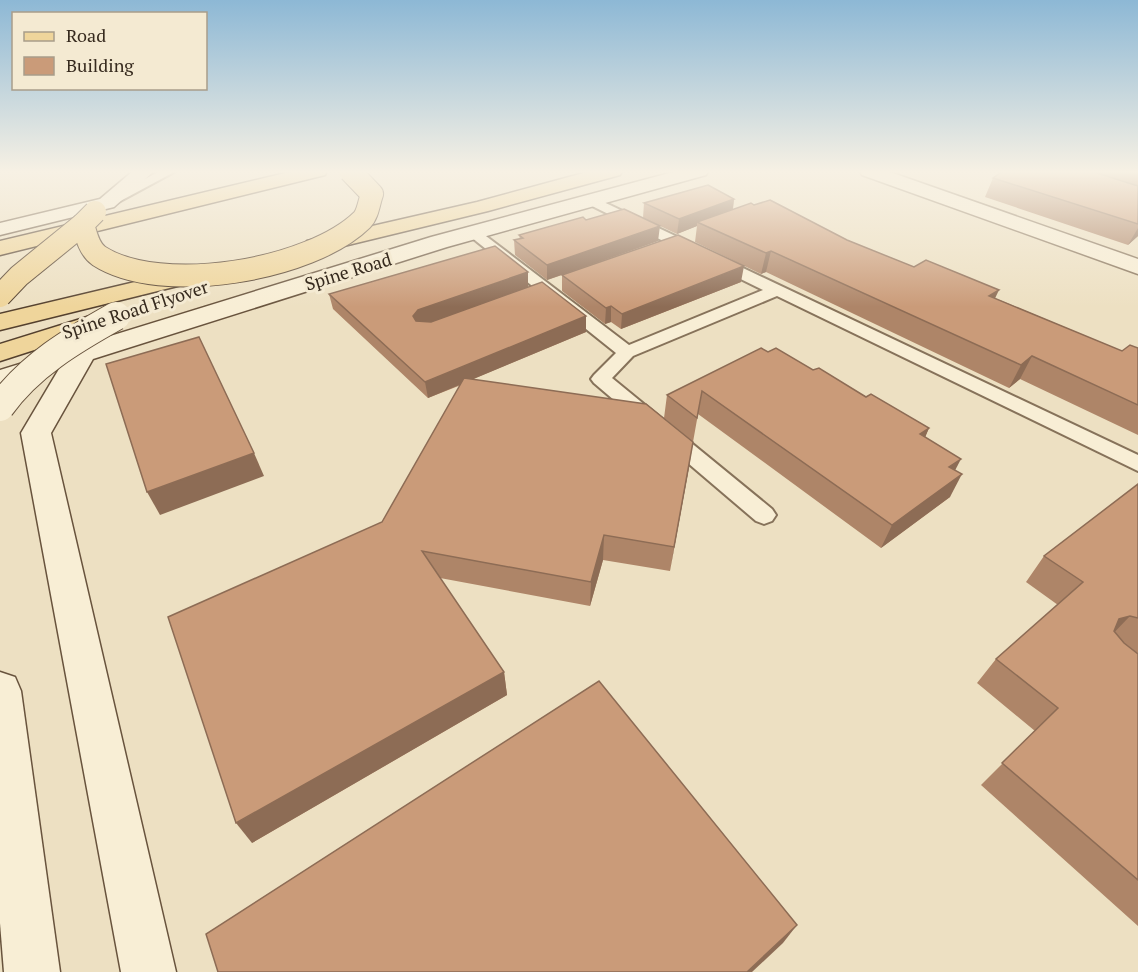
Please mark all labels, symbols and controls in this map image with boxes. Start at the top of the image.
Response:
legend [12,12,207,90]
text: Road [66,23,106,47]
text: Building [66,53,134,77]
street label: Spine Road [302,246,394,296]
street label: Spine Road Flyover [59,274,211,344]

